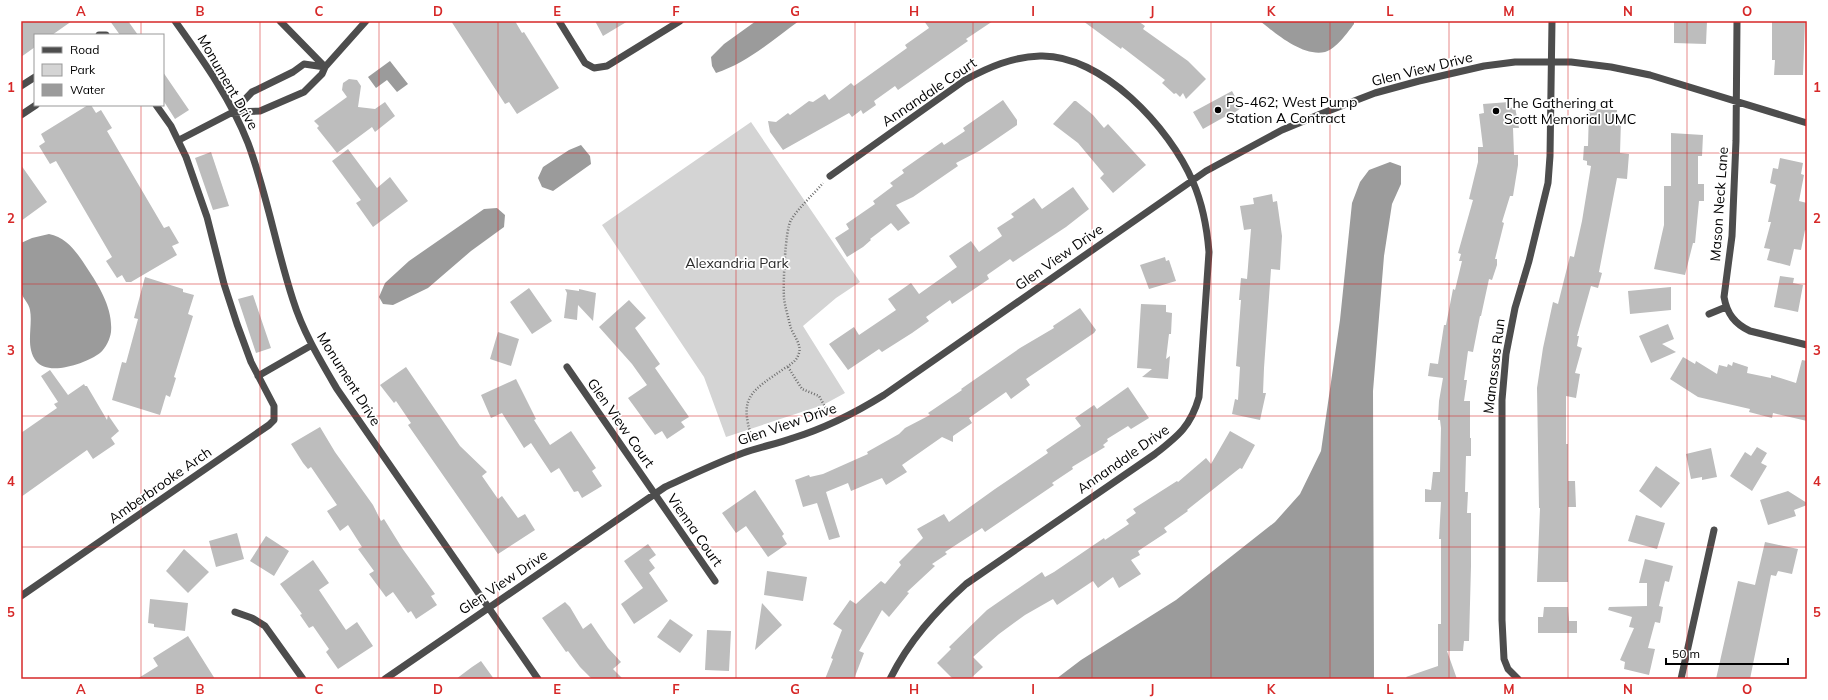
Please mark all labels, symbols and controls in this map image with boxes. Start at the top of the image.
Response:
text: A [76,3,86,19]
text: B [196,3,205,19]
text: C [315,3,324,19]
text: D [433,3,443,19]
text: E [553,3,561,19]
text: F [672,3,680,19]
text: G [790,3,800,19]
text: H [909,3,919,19]
text: I [1031,3,1035,19]
text: J [1150,3,1154,19]
text: K [1267,3,1277,19]
text: L [1386,3,1394,19]
text: M [1503,3,1515,19]
text: N [1623,3,1633,19]
text: O [1742,3,1752,19]
street label: Monument Drive [194,31,262,133]
legend [34,34,164,106]
text: Road [70,42,99,57]
street label: Glen View Drive [1370,48,1474,90]
street label: Annandale Court [878,54,980,130]
text: Park [70,62,96,77]
text: 1 [7,79,15,95]
text: 1 [1813,79,1821,95]
text: Water [70,82,106,97]
place label: PS-462; West Pump Station A Contract [1226,93,1357,127]
place label: The Gathering at Scott Memorial UMC [1504,94,1636,128]
marker: PS-462; West Pump Station A Contract [1213,105,1223,115]
marker: The Gathering at Scott Memorial UMC [1491,106,1501,116]
street label: Mason Neck Lane [1706,146,1732,262]
text: 2 [7,210,15,226]
text: 2 [1813,210,1821,226]
street label: Glen View Drive [1012,220,1106,294]
park label: Alexandria Park [685,254,790,272]
street label: Manassas Run [1479,317,1509,415]
street label: Monument Drive [313,329,385,429]
text: 3 [7,342,15,358]
text: 3 [1813,342,1821,358]
street label: Glen View Court [584,375,659,471]
street label: Glen View Drive [735,399,839,449]
street label: Annandale Drive [1073,421,1173,497]
street label: Amberbrooke Arch [105,443,215,527]
text: 4 [7,473,15,489]
text: 4 [1813,473,1821,489]
street label: Vienna Court [663,490,727,570]
street label: Glen View Drive [455,546,551,618]
text: 5 [7,604,15,620]
text: 5 [1813,604,1821,620]
scale bar [1666,640,1788,666]
text: 50 m [1672,646,1700,661]
text: A [76,681,86,697]
text: B [196,681,205,697]
text: C [315,681,324,697]
text: D [433,681,443,697]
text: E [553,681,561,697]
text: F [672,681,680,697]
text: G [790,681,800,697]
text: H [909,681,919,697]
text: I [1031,681,1035,697]
text: J [1150,681,1154,697]
text: K [1267,681,1277,697]
text: L [1386,681,1394,697]
text: M [1503,681,1515,697]
text: N [1623,681,1633,697]
text: O [1742,681,1752,697]

